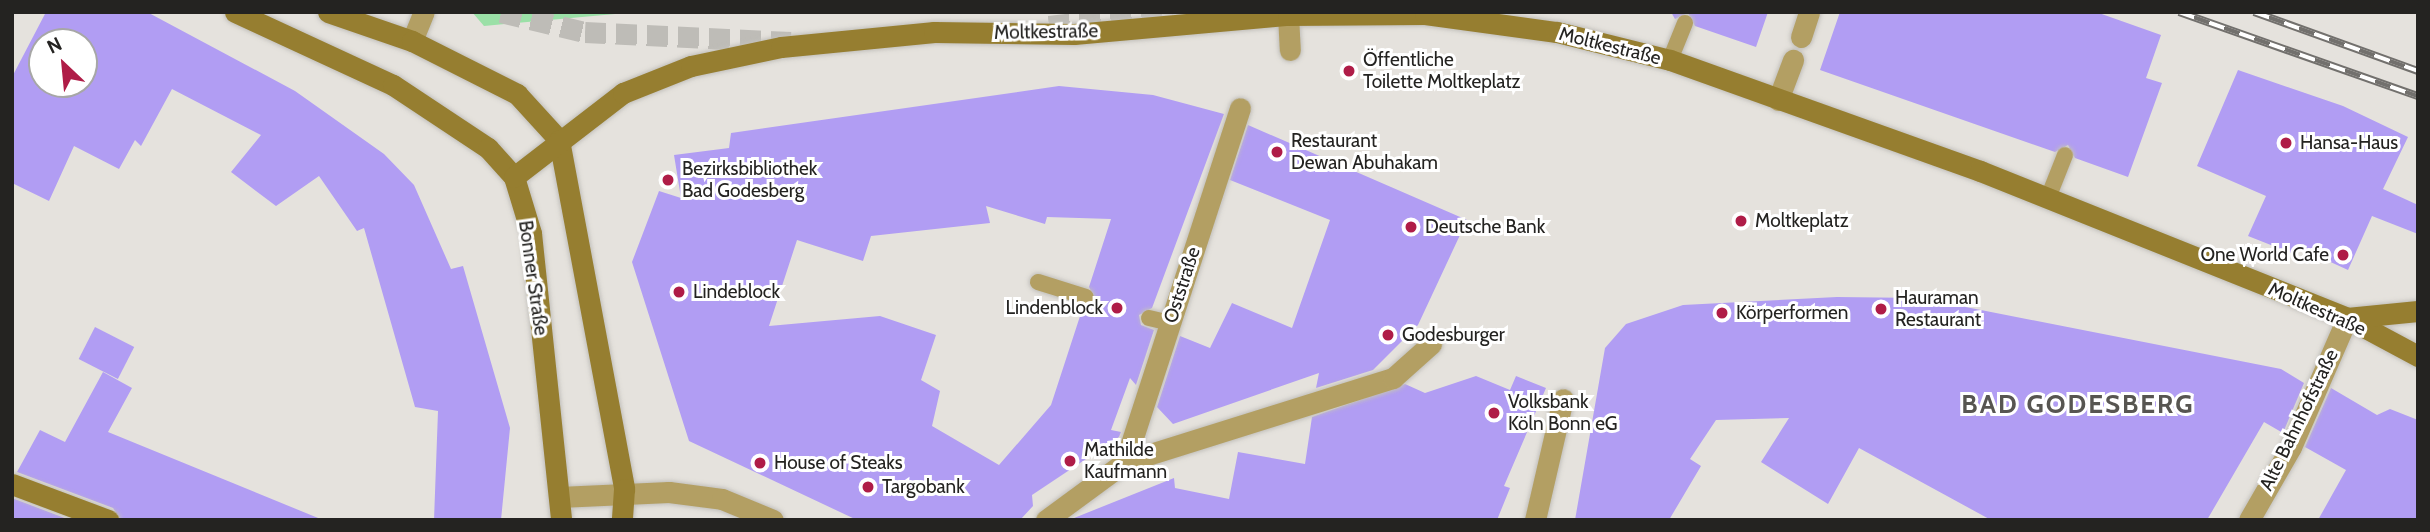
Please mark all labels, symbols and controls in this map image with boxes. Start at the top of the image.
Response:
street label: Moltkestraße [994,20,1098,44]
street label: Moltkestraße [1557,22,1663,70]
north arrow [28,28,98,98]
text: N [43,32,66,59]
place label: Öffentliche Toilette Moltkeplatz [1363,49,1521,93]
marker: Öffentliche Toilette Moltkeplatz [1341,63,1357,79]
place label: Restaurant Dewan Abuhakam [1291,130,1438,174]
place label: Hansa-Haus [2300,132,2398,154]
marker: Hansa-Haus [2278,135,2294,151]
marker: Restaurant Dewan Abuhakam [1269,144,1285,160]
place label: Bezirksbibliothek Bad Godesberg [682,158,817,202]
marker: Bezirksbibliothek Bad Godesberg [660,172,676,188]
place label: Moltkeplatz [1755,210,1849,232]
marker: Moltkeplatz [1733,213,1749,229]
place label: Deutsche Bank [1425,216,1545,238]
street label: Bonner Straße [514,219,552,337]
marker: Deutsche Bank [1403,219,1419,235]
street label: Oststraße [1159,244,1205,326]
place label: One World Cafe [2200,244,2329,266]
marker: One World Cafe [2335,247,2351,263]
street label: Moltkestraße [2265,277,2369,341]
place label: Lindeblock [693,281,780,303]
marker: Lindeblock [671,284,687,300]
place label: Hauraman Restaurant [1895,287,1981,331]
place label: Lindenblock [1005,297,1103,319]
marker: Lindenblock [1109,300,1125,316]
marker: Hauraman Restaurant [1873,301,1889,317]
place label: Körperformen [1736,302,1848,324]
marker: Körperformen [1714,305,1730,321]
place label: Godesburger [1402,324,1505,346]
marker: Godesburger [1380,327,1396,343]
street label: Alte Bahnhofstraße [2255,346,2343,494]
district label: BAD GODESBERG [1963,389,2193,421]
place label: Volksbank Köln Bonn eG [1508,391,1618,435]
marker: Volksbank Köln Bonn eG [1486,405,1502,421]
place label: Mathilde Kaufmann [1084,439,1167,483]
place label: House of Steaks [774,452,903,474]
marker: Mathilde Kaufmann [1062,453,1078,469]
marker: House of Steaks [752,455,768,471]
place label: Targobank [882,476,965,498]
marker: Targobank [860,479,876,495]

